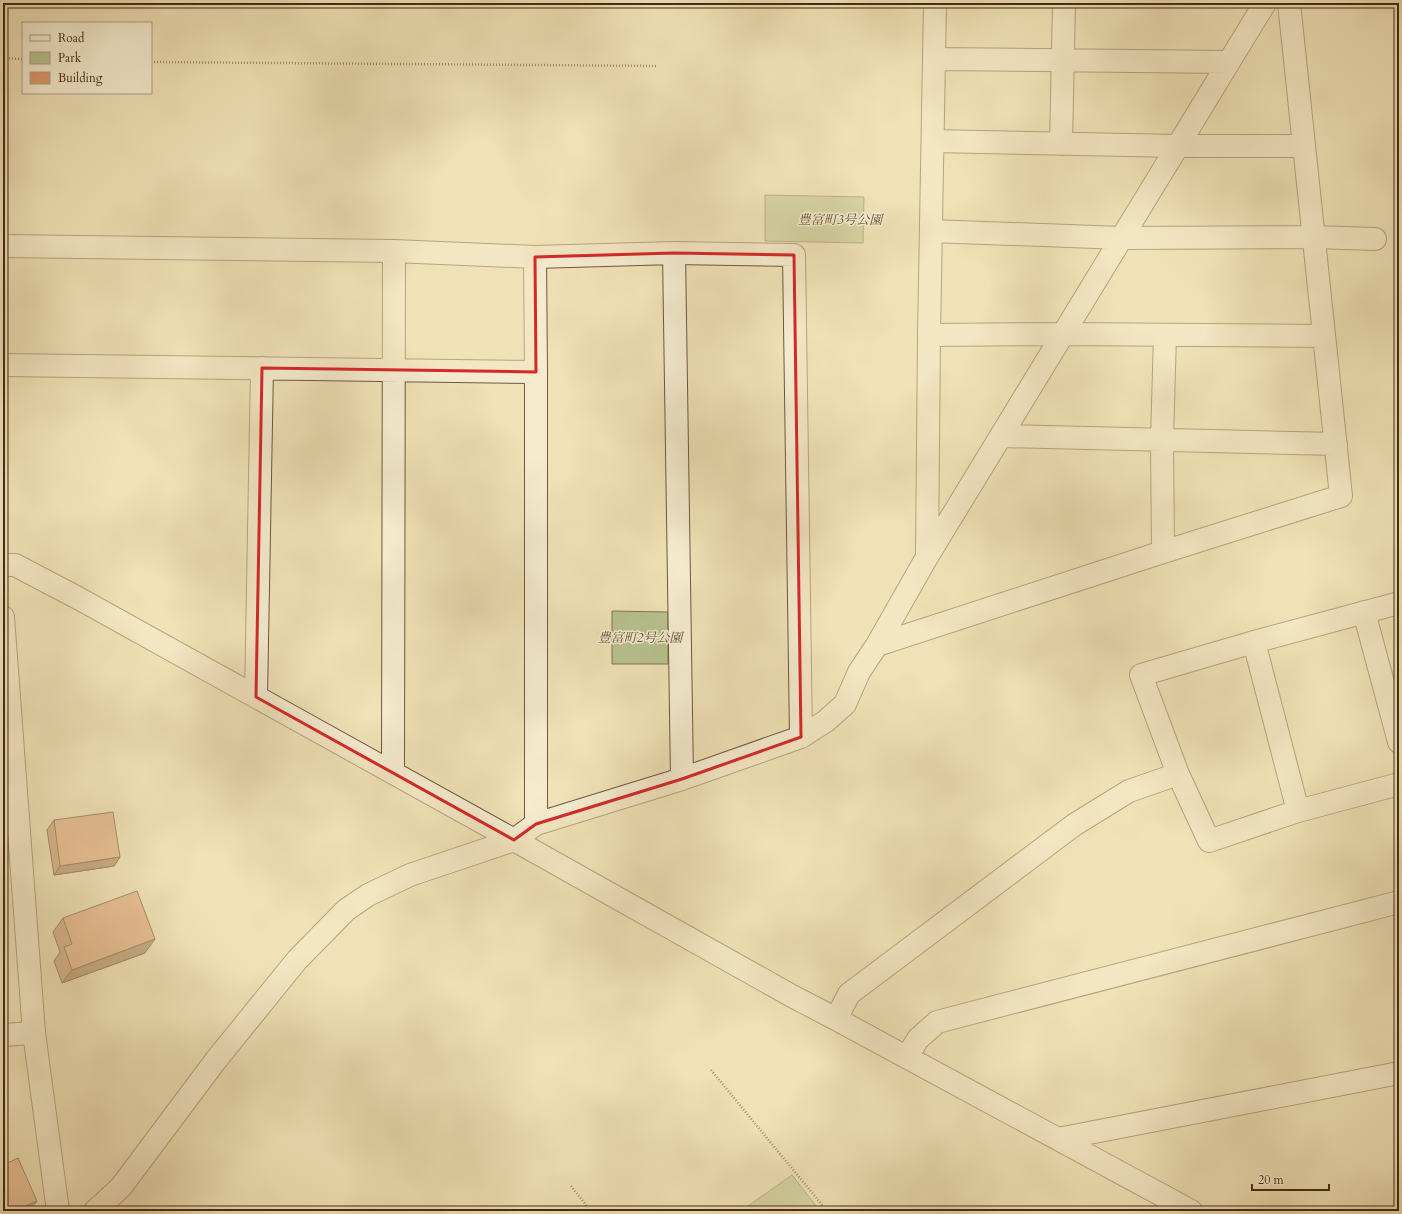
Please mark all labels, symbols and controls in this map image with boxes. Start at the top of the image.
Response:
legend [22,22,152,94]
text: Road [58,30,85,46]
text: Park [58,50,82,66]
text: Building [58,70,103,86]
park label: 豊富町3号公園 [798,211,884,229]
park label: 豊富町2号公園 [598,629,684,647]
scale bar [1252,1166,1329,1192]
text: 20 m [1258,1172,1285,1188]

